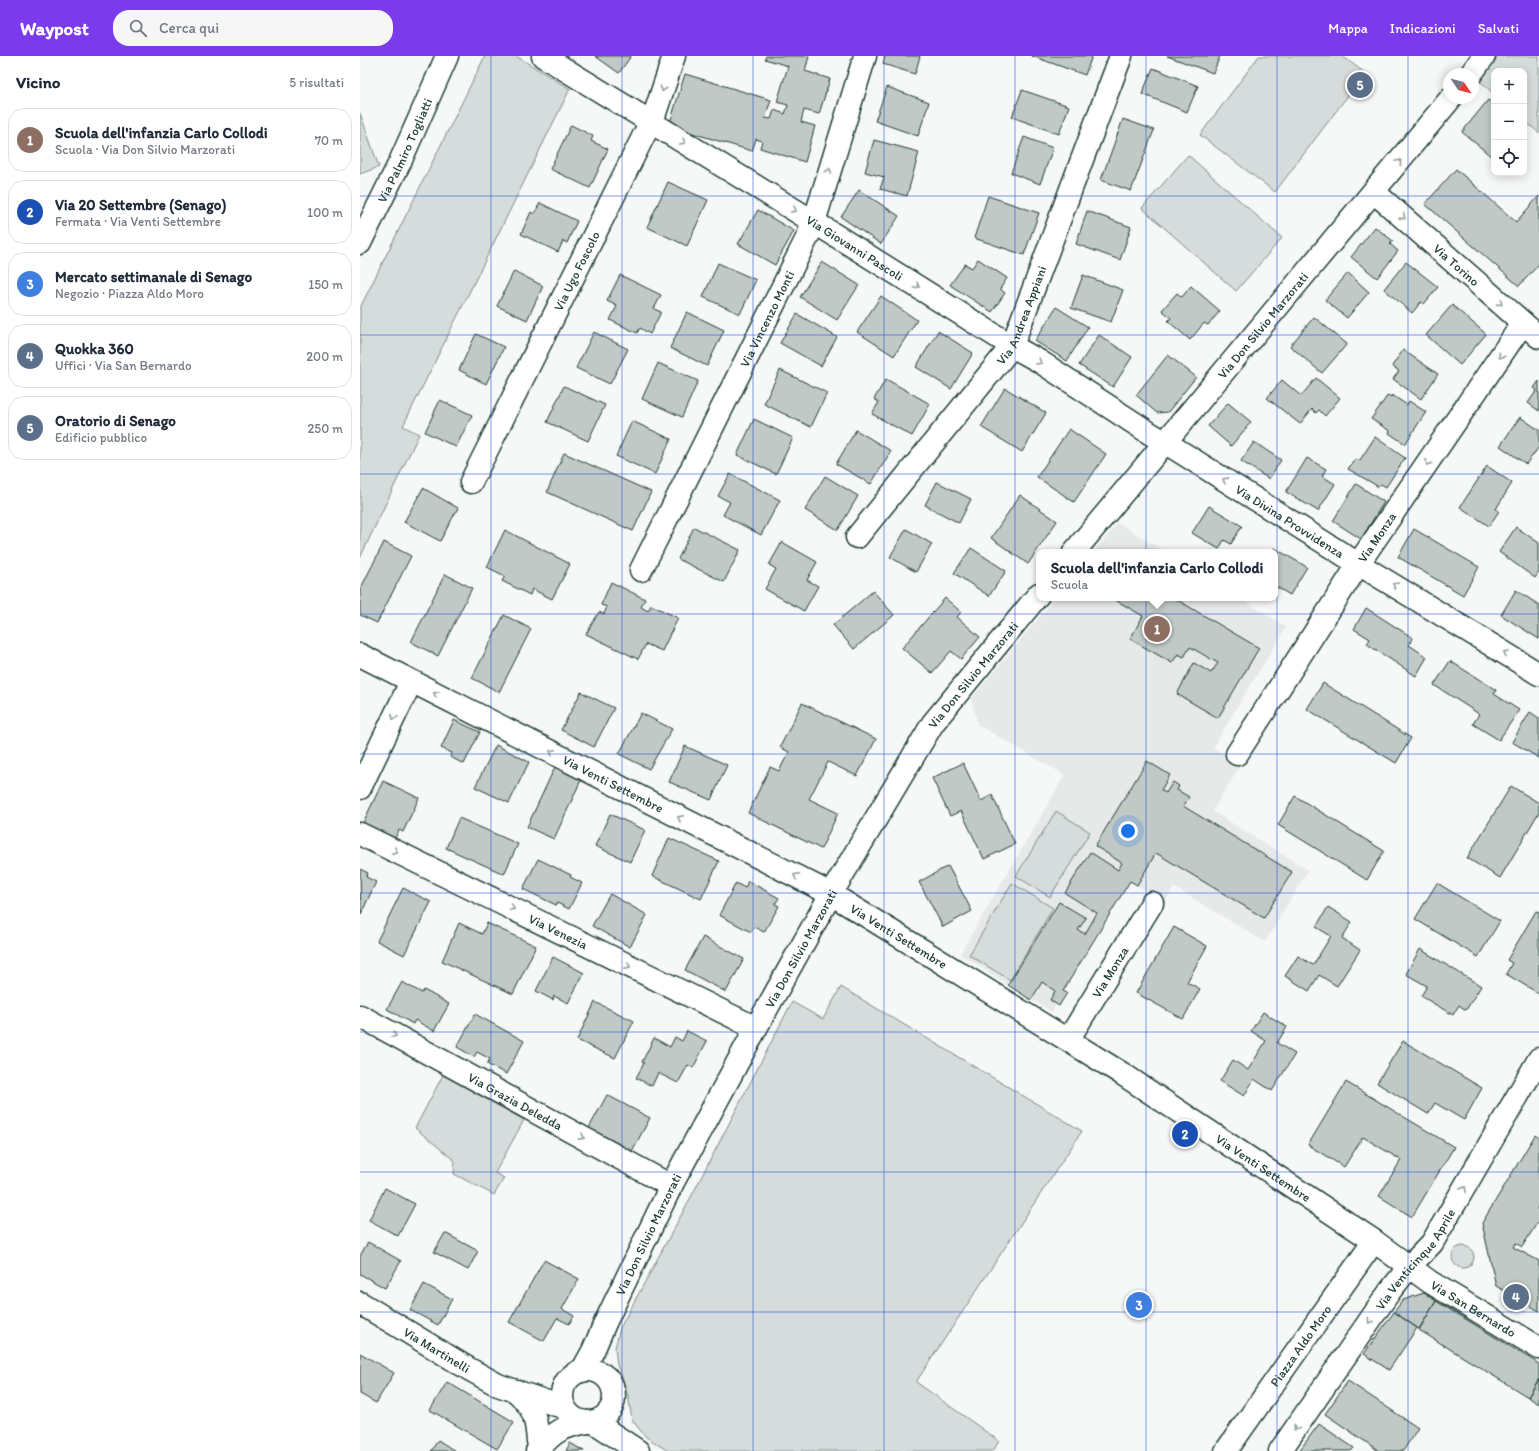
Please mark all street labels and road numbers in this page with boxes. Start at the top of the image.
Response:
street label: Via Palmiro Togliatti [374,96,435,205]
street label: Via Giovanni Pascoli [803,212,906,284]
street label: Via Ugo Foscolo [551,228,603,313]
street label: Via Torino [1430,241,1483,289]
street label: Via Andrea Appiani [993,264,1050,368]
street label: Via Vincenzo Monti [737,268,797,370]
street label: Via Don Silvio Marzorati [1214,269,1311,382]
street label: Via Divina Provvidenza [1233,482,1347,561]
street label: Via Monza [1355,509,1400,565]
street label: Via Don Silvio Marzorati [925,619,1021,731]
street label: Via Venti Settembre [560,752,666,816]
street label: Via Don Silvio Marzorati [762,887,840,1011]
street label: Via Venti Settembre [848,901,950,972]
street label: Via Venezia [526,911,590,953]
street label: Via Monza [1089,943,1132,1000]
street label: Via Grazia Deledda [465,1070,565,1133]
street label: Via Venti Settembre [1213,1131,1314,1205]
street label: Via Don Silvio Marzorati [613,1171,684,1298]
street label: Via Venticinque Aprile [1372,1206,1458,1313]
street label: Via San Bernardo [1428,1277,1519,1341]
street label: Piazza Aldo Moro [1267,1302,1335,1389]
street label: Via Martinelli [401,1324,473,1376]

